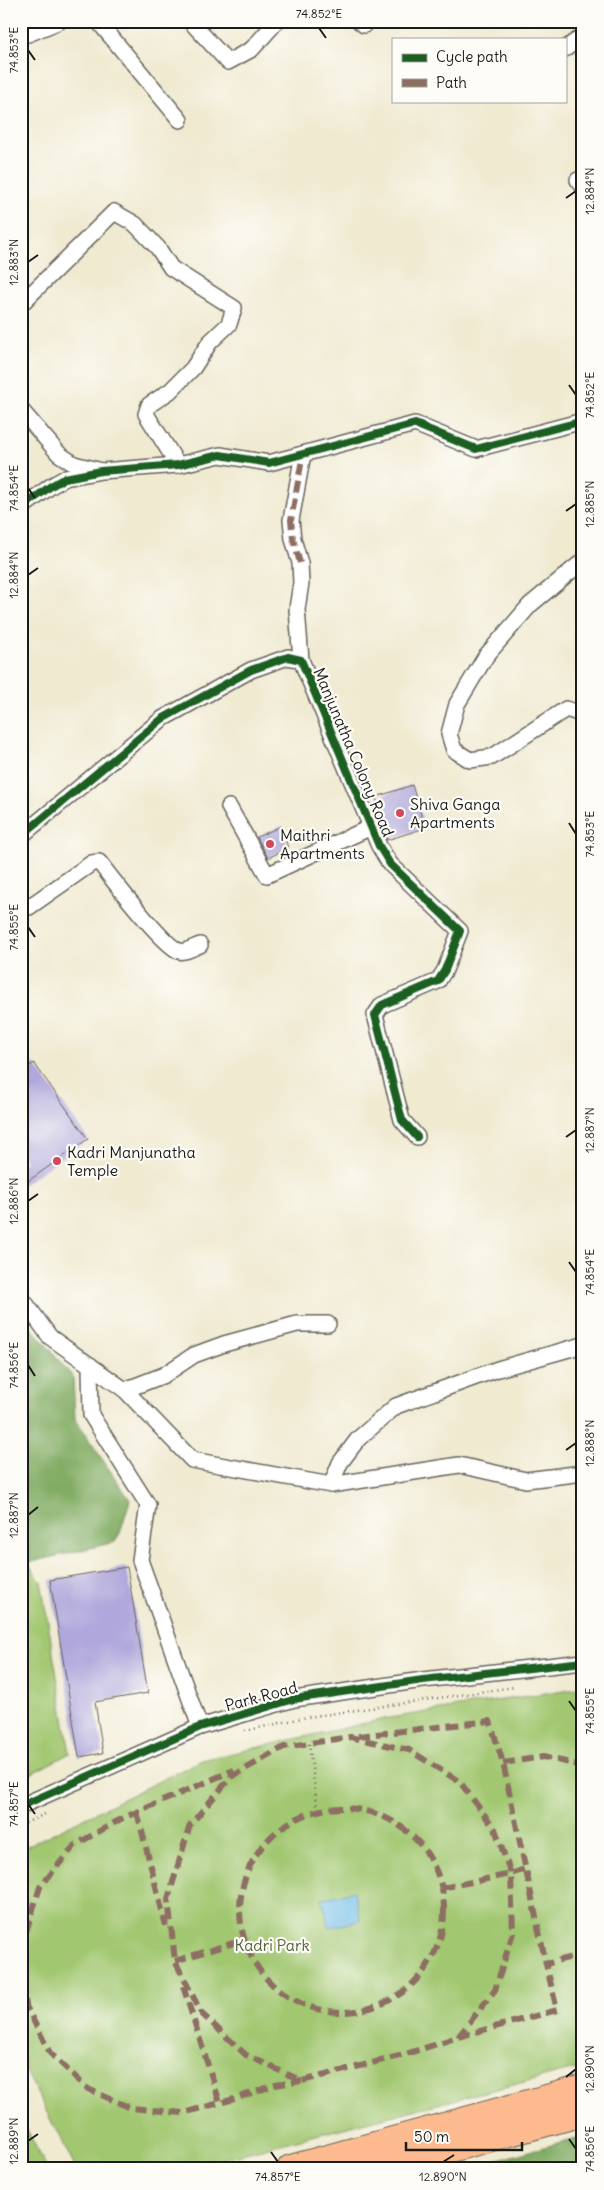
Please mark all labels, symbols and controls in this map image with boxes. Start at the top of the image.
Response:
text: 74.852°E [296,6,342,21]
text: 74.853°E [6,27,21,73]
legend [392,38,566,102]
text: Cycle path [436,47,508,66]
text: Path [436,73,467,92]
text: 12.884°N [582,168,597,214]
text: 12.883°N [6,239,21,285]
text: 74.852°E [582,372,597,418]
text: 74.854°E [6,465,21,511]
text: 12.885°N [582,481,597,527]
text: 12.884°N [6,552,21,598]
street label: Manjunatha Colony Road [309,664,399,840]
place label: Shiva Ganga Apartments [410,794,500,832]
marker: Shiva Ganga Apartments [394,807,406,819]
text: 74.853°E [582,811,597,857]
place label: Maithri Apartments [280,825,365,863]
marker: Maithri Apartments [264,838,276,850]
text: 74.855°E [6,904,21,950]
text: 12.887°N [582,1107,597,1153]
place label: Kadri Manjunatha Temple [67,1142,196,1180]
marker: Kadri Manjunatha Temple [51,1155,63,1167]
text: 12.886°N [6,1178,21,1224]
text: 74.854°E [582,1249,597,1295]
text: 74.856°E [6,1342,21,1388]
text: 12.888°N [582,1420,597,1466]
text: 12.887°N [6,1492,21,1538]
street label: Park Road [222,1677,300,1715]
text: 74.855°E [582,1688,597,1734]
text: 74.857°E [6,1781,21,1827]
park label: Kadri Park [234,1935,310,1955]
text: 12.890°N [582,2045,597,2093]
text: 12.889°N [6,2118,21,2164]
scale bar [406,2120,523,2152]
text: 74.856°E [582,2126,597,2172]
text: 50 m [414,2127,449,2146]
text: 74.857°E [255,2169,301,2184]
text: 12.890°N [419,2169,467,2184]

